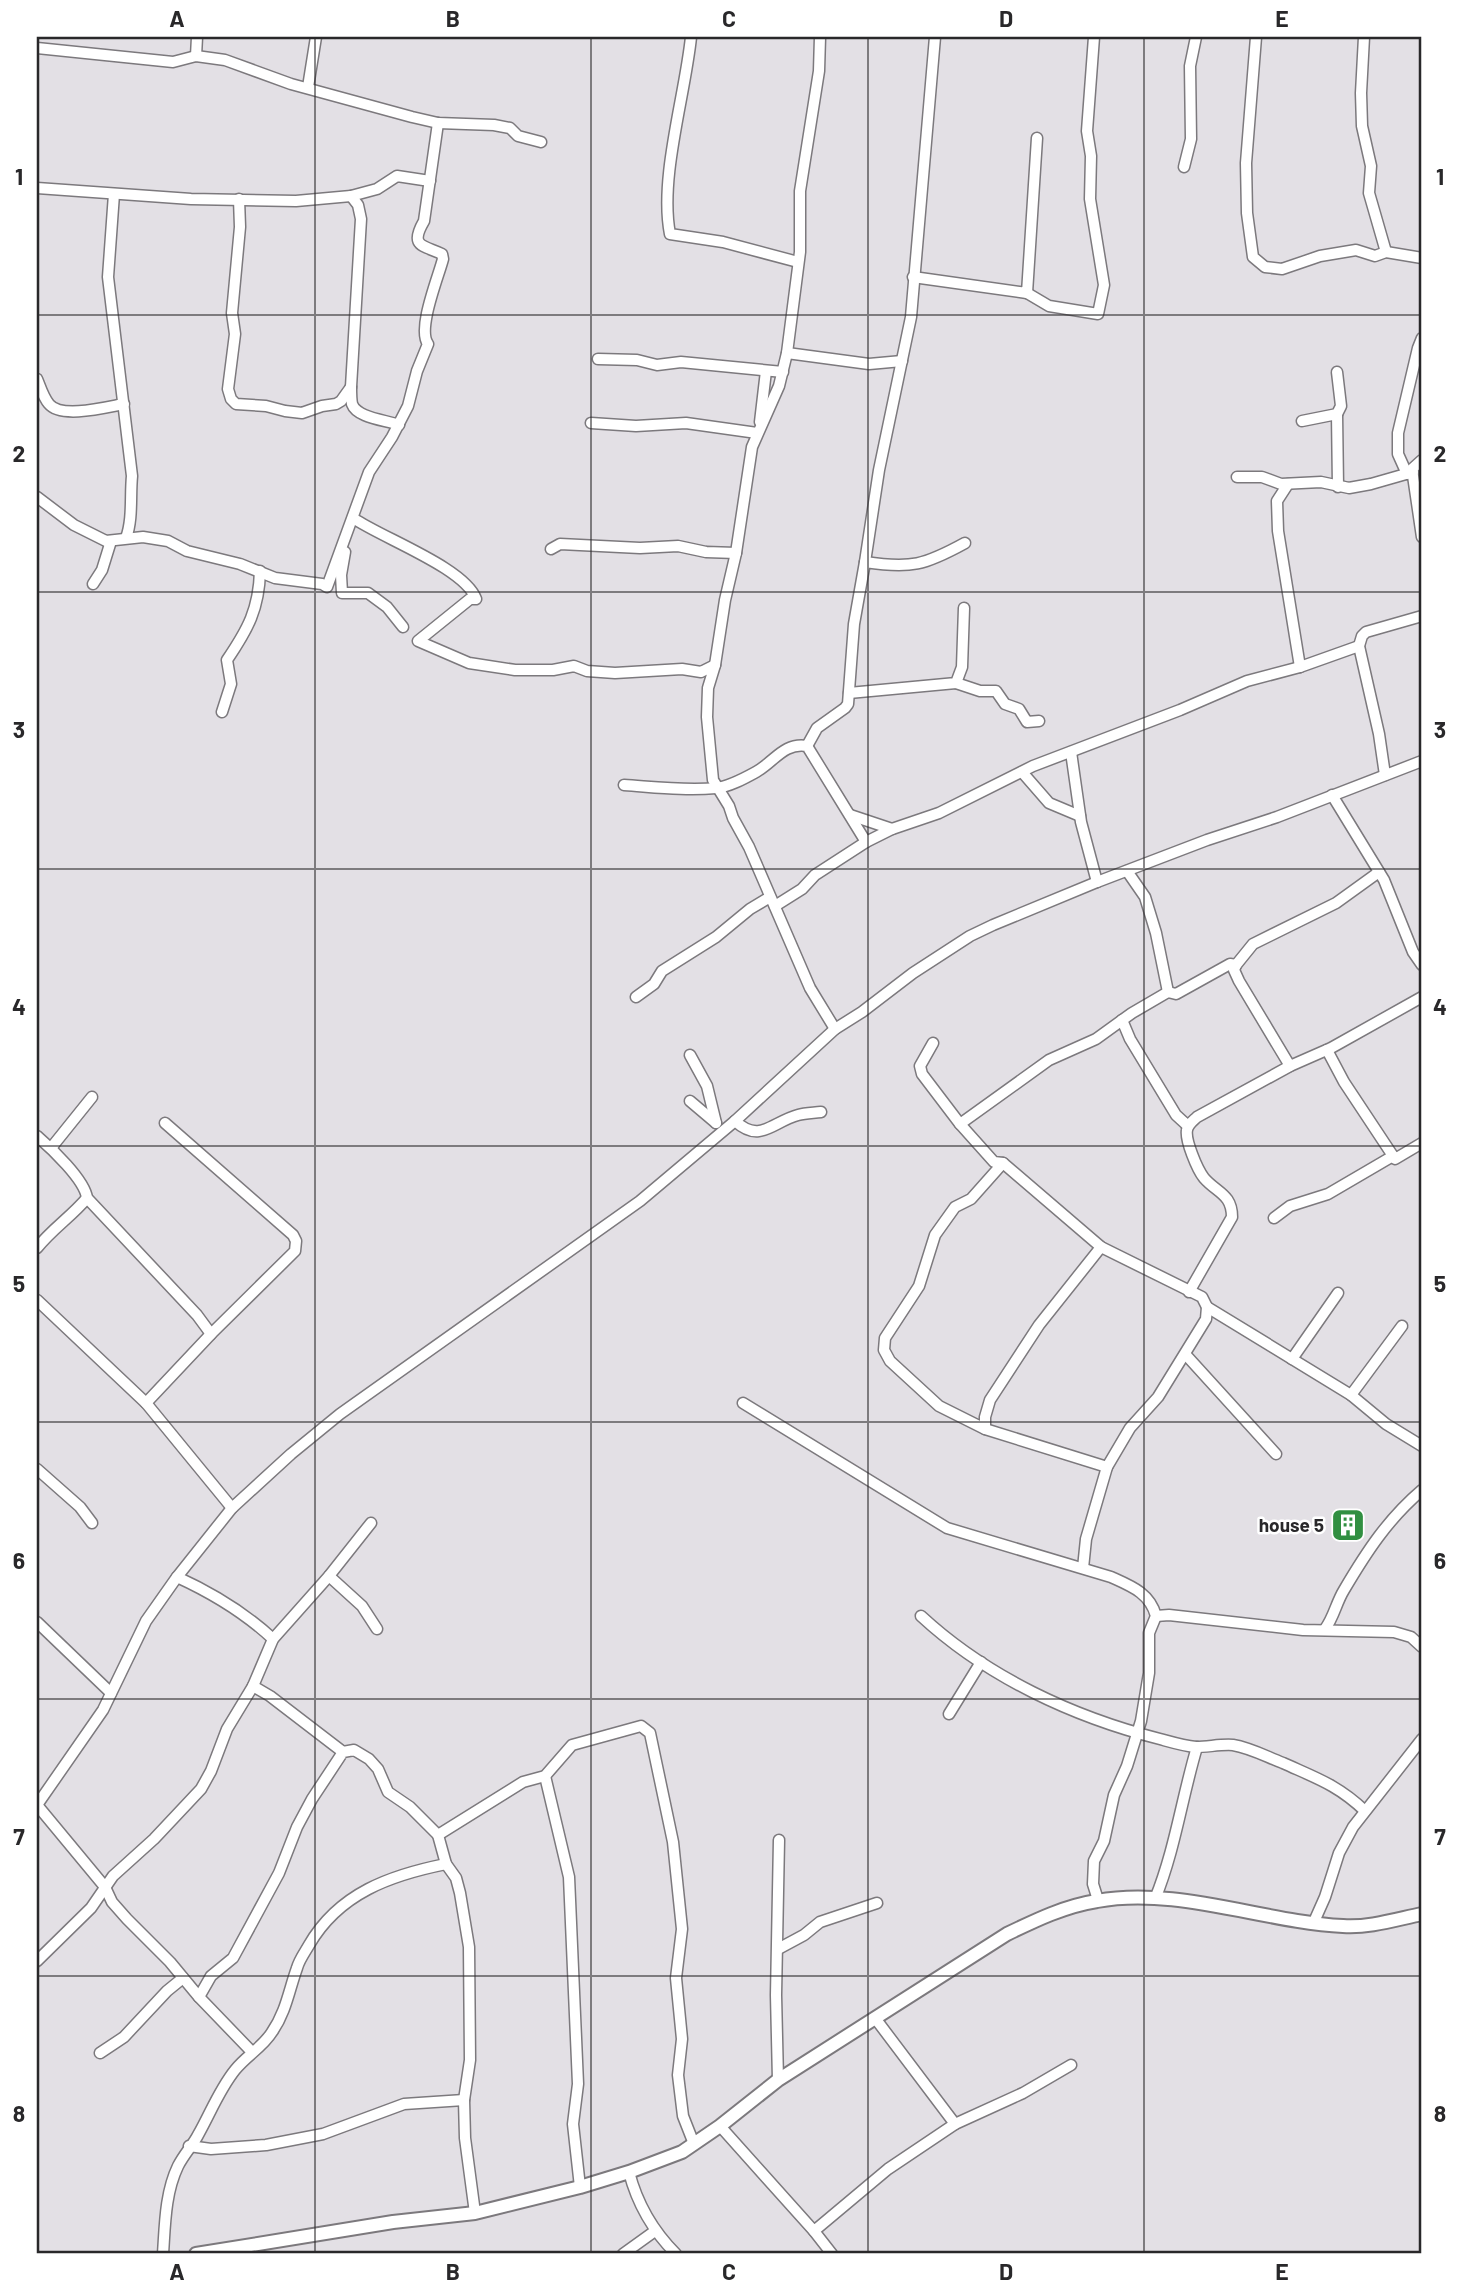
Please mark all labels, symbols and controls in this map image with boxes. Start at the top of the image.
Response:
text: A [169,4,185,32]
text: B [446,4,460,32]
text: C [722,4,736,32]
text: D [999,4,1013,32]
text: E [1275,4,1289,32]
text: 1 [15,162,23,190]
text: 1 [1436,162,1444,190]
text: 2 [13,439,25,467]
text: 2 [1434,439,1446,467]
text: 3 [13,715,25,743]
text: 3 [1434,715,1446,743]
text: 4 [12,992,26,1020]
text: 4 [1433,992,1447,1020]
text: 5 [13,1269,25,1297]
text: 5 [1434,1269,1446,1297]
building icon: house 5 [1329,1506,1367,1544]
place label: house 5 [1259,1513,1324,1536]
text: 6 [13,1546,25,1574]
text: 6 [1434,1546,1446,1574]
text: 7 [13,1822,25,1850]
text: 7 [1434,1822,1446,1850]
text: 8 [13,2099,25,2127]
text: 8 [1434,2099,1446,2127]
text: A [169,2257,185,2285]
text: B [446,2257,460,2285]
text: C [722,2257,736,2285]
text: D [999,2257,1013,2285]
text: E [1275,2257,1289,2285]

